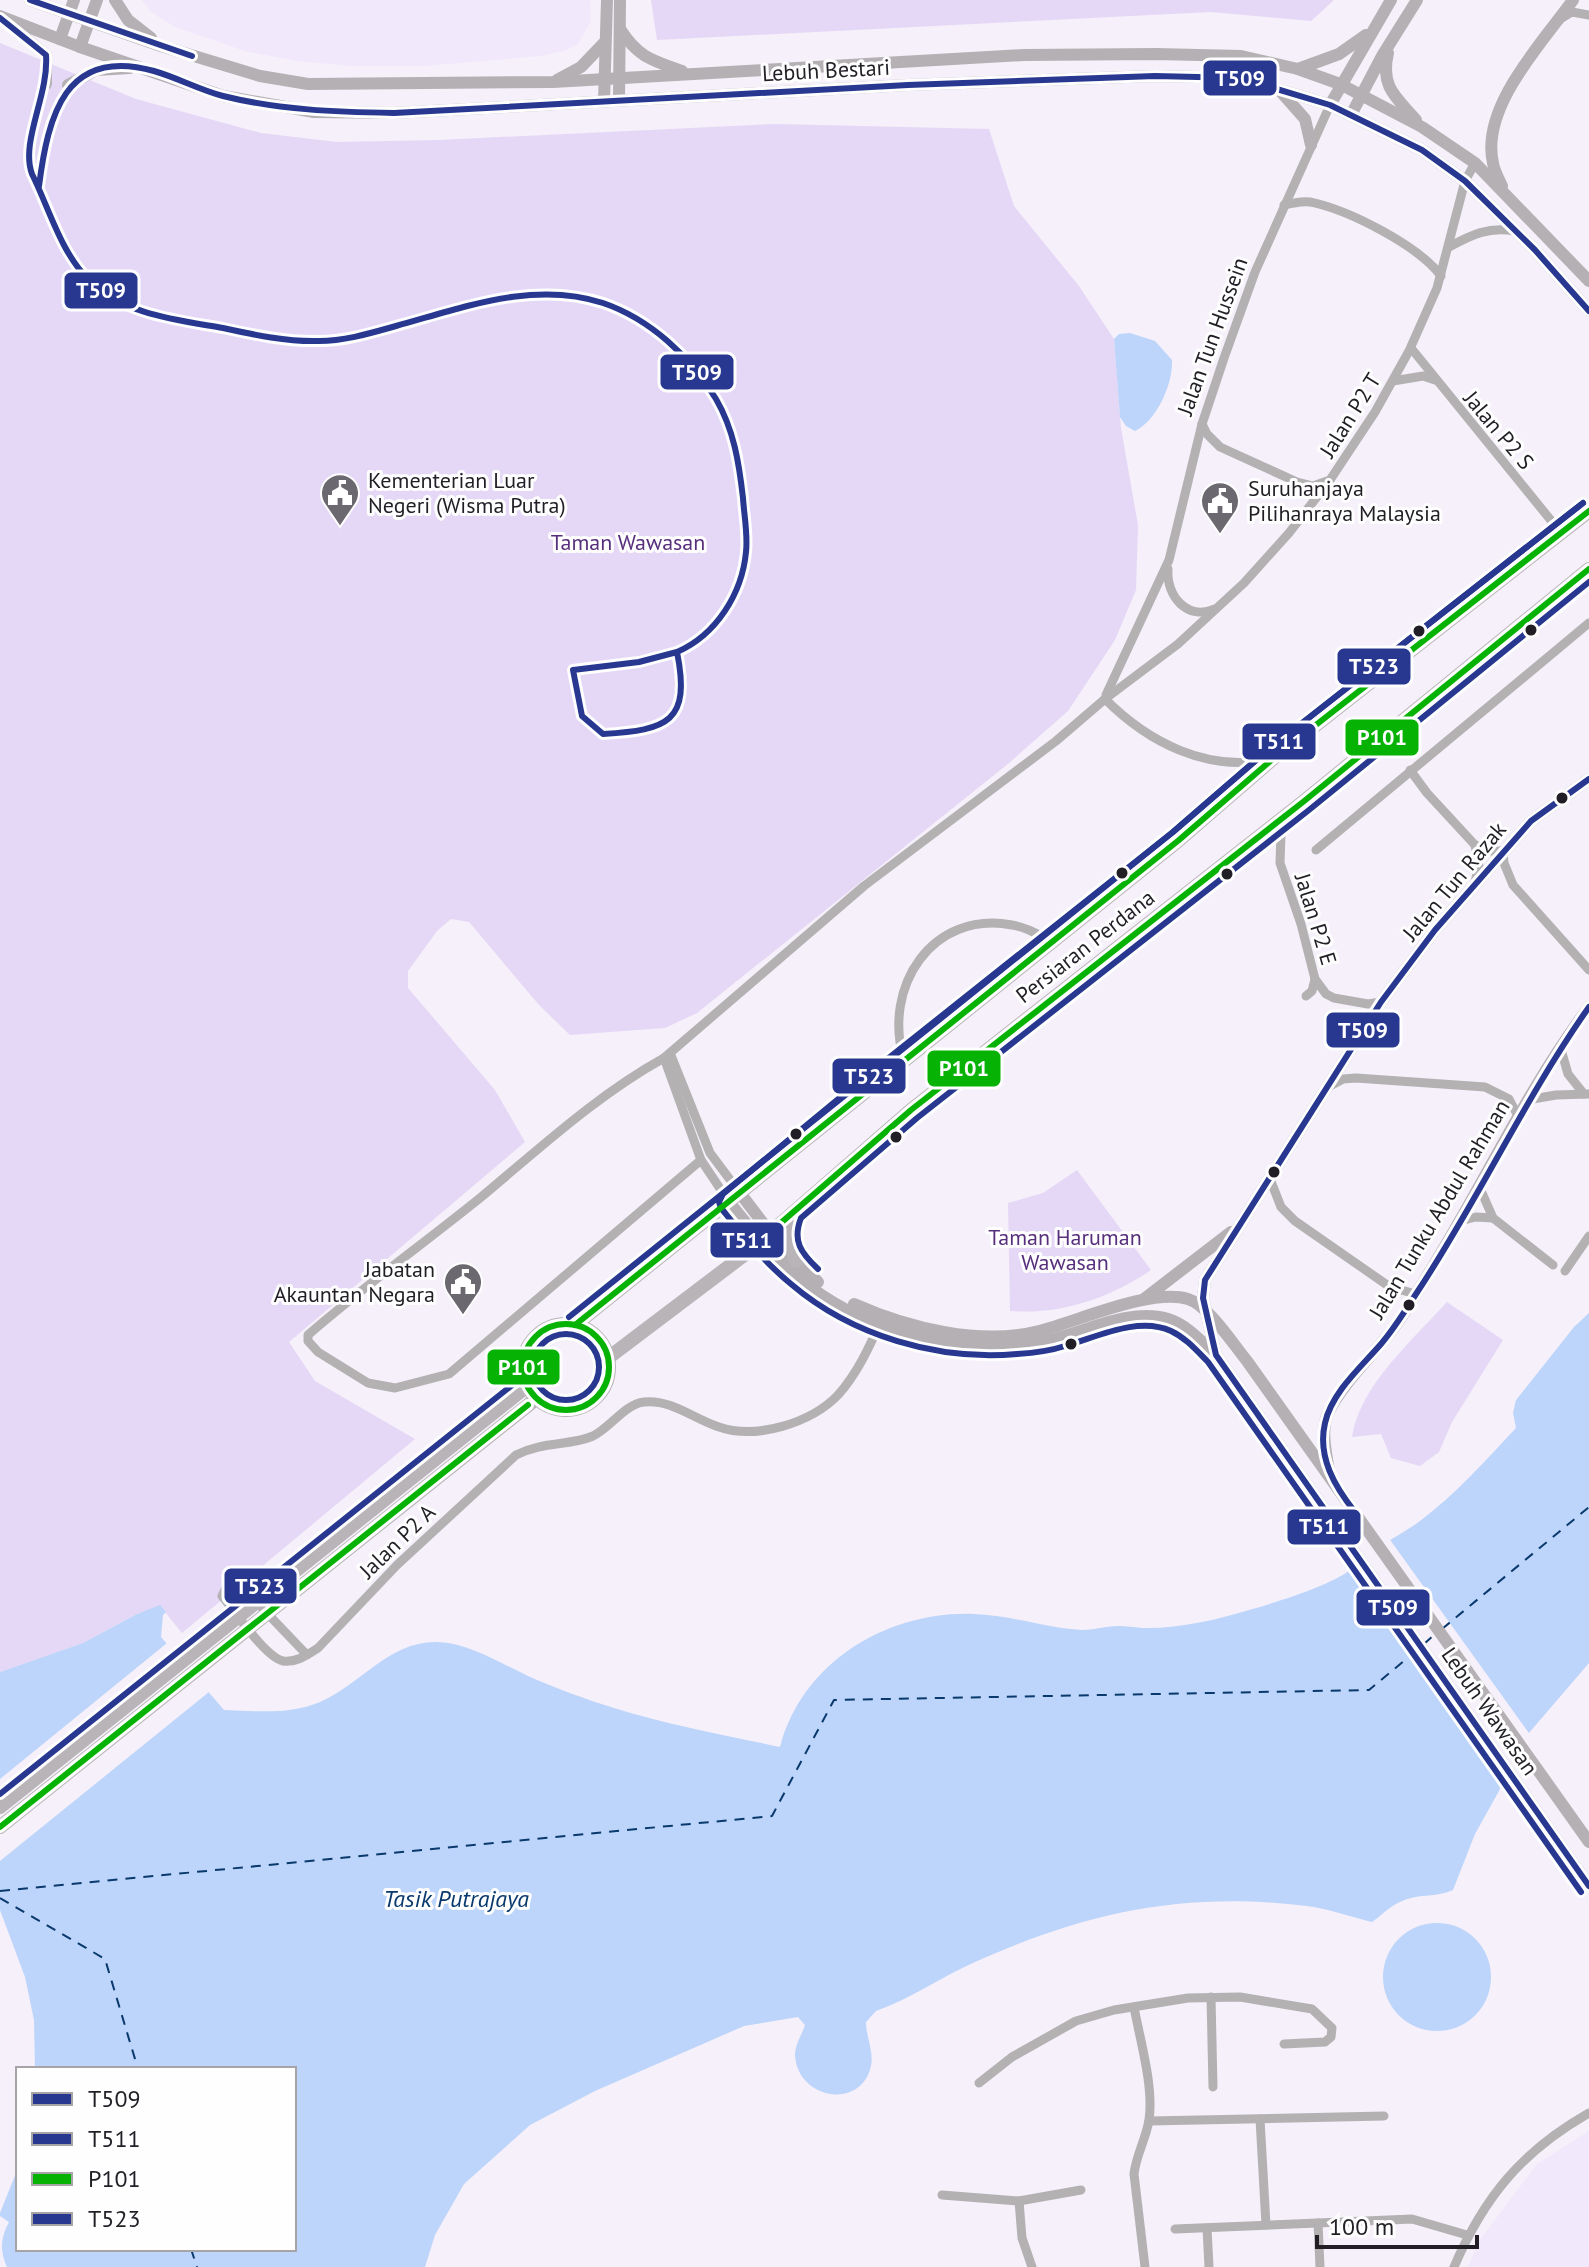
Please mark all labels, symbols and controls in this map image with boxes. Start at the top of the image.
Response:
street label: Lebuh Bestari [761,53,891,87]
line badge: T509 [1202,59,1278,97]
text: T509 [1215,64,1265,92]
street label: Jalan Tun Hussein [1170,253,1254,420]
line badge: T509 [63,271,139,310]
text: T509 [76,276,126,304]
line badge: T509 [659,353,735,391]
text: T509 [672,358,722,386]
street label: Jalan P2 T [1313,368,1387,463]
street label: Jalan P2 S [1457,384,1540,475]
place label: Kementerian Luar Negeri (Wisma Putra) [368,466,566,519]
public building icon: Kementerian Luar Negeri (Wisma Putra) [319,472,361,527]
place label: Suruhanjaya Pilihanraya Malaysia [1248,474,1441,527]
public building icon: Suruhanjaya Pilihanraya Malaysia [1199,480,1241,535]
park label: Taman Wawasan [551,528,705,556]
unlabelled marker [1523,622,1539,638]
unlabelled marker [1411,623,1427,639]
line badge: T523 [1336,647,1412,686]
text: T523 [1349,652,1399,680]
line badge: P101 [1344,718,1420,757]
line badge: T511 [1241,722,1317,761]
text: P101 [1357,723,1407,751]
text: T511 [1254,727,1304,755]
unlabelled marker [1554,790,1570,806]
street label: Jalan Tun Razak [1396,815,1512,947]
unlabelled marker [1114,865,1130,881]
unlabelled marker [1219,866,1235,882]
street label: Jalan P2 E [1289,869,1343,968]
street label: Persiaran Perdana [1010,883,1160,1009]
line badge: T509 [1325,1011,1401,1049]
text: T509 [1338,1016,1388,1044]
line badge: P101 [926,1049,1002,1088]
text: P101 [939,1054,989,1082]
line badge: T523 [831,1057,907,1095]
text: T523 [844,1062,894,1090]
street label: Jalan Tunku Abdul Rahman [1362,1094,1516,1324]
unlabelled marker [788,1126,804,1142]
unlabelled marker [888,1129,904,1145]
unlabelled marker [1266,1164,1282,1180]
line badge: T511 [709,1221,785,1259]
park label: Taman Haruman Wawasan [988,1223,1142,1276]
text: T511 [722,1226,772,1254]
place label: Jabatan Akauntan Negara [274,1255,435,1308]
public building icon: Jabatan Akauntan Negara [442,1261,484,1316]
unlabelled marker [1401,1297,1417,1313]
unlabelled marker [1063,1336,1079,1352]
line badge: P101 [486,1348,561,1386]
text: P101 [498,1353,548,1381]
street label: Jalan P2 A [352,1498,441,1585]
line badge: T511 [1286,1508,1362,1546]
text: T511 [1299,1512,1349,1540]
line badge: T523 [223,1567,298,1605]
text: T523 [235,1572,285,1600]
line badge: T509 [1355,1588,1431,1627]
text: T509 [1368,1593,1418,1621]
street label: Lebuh Wawasan [1436,1642,1544,1780]
water label: Tasik Putrajaya [383,1883,529,1914]
legend [16,2067,296,2251]
text: T509 [88,2083,141,2114]
text: T511 [88,2123,141,2154]
text: P101 [88,2163,141,2194]
scale bar [1317,2199,1477,2249]
text: T523 [88,2203,141,2234]
text: 100 m [1329,2211,1394,2242]

